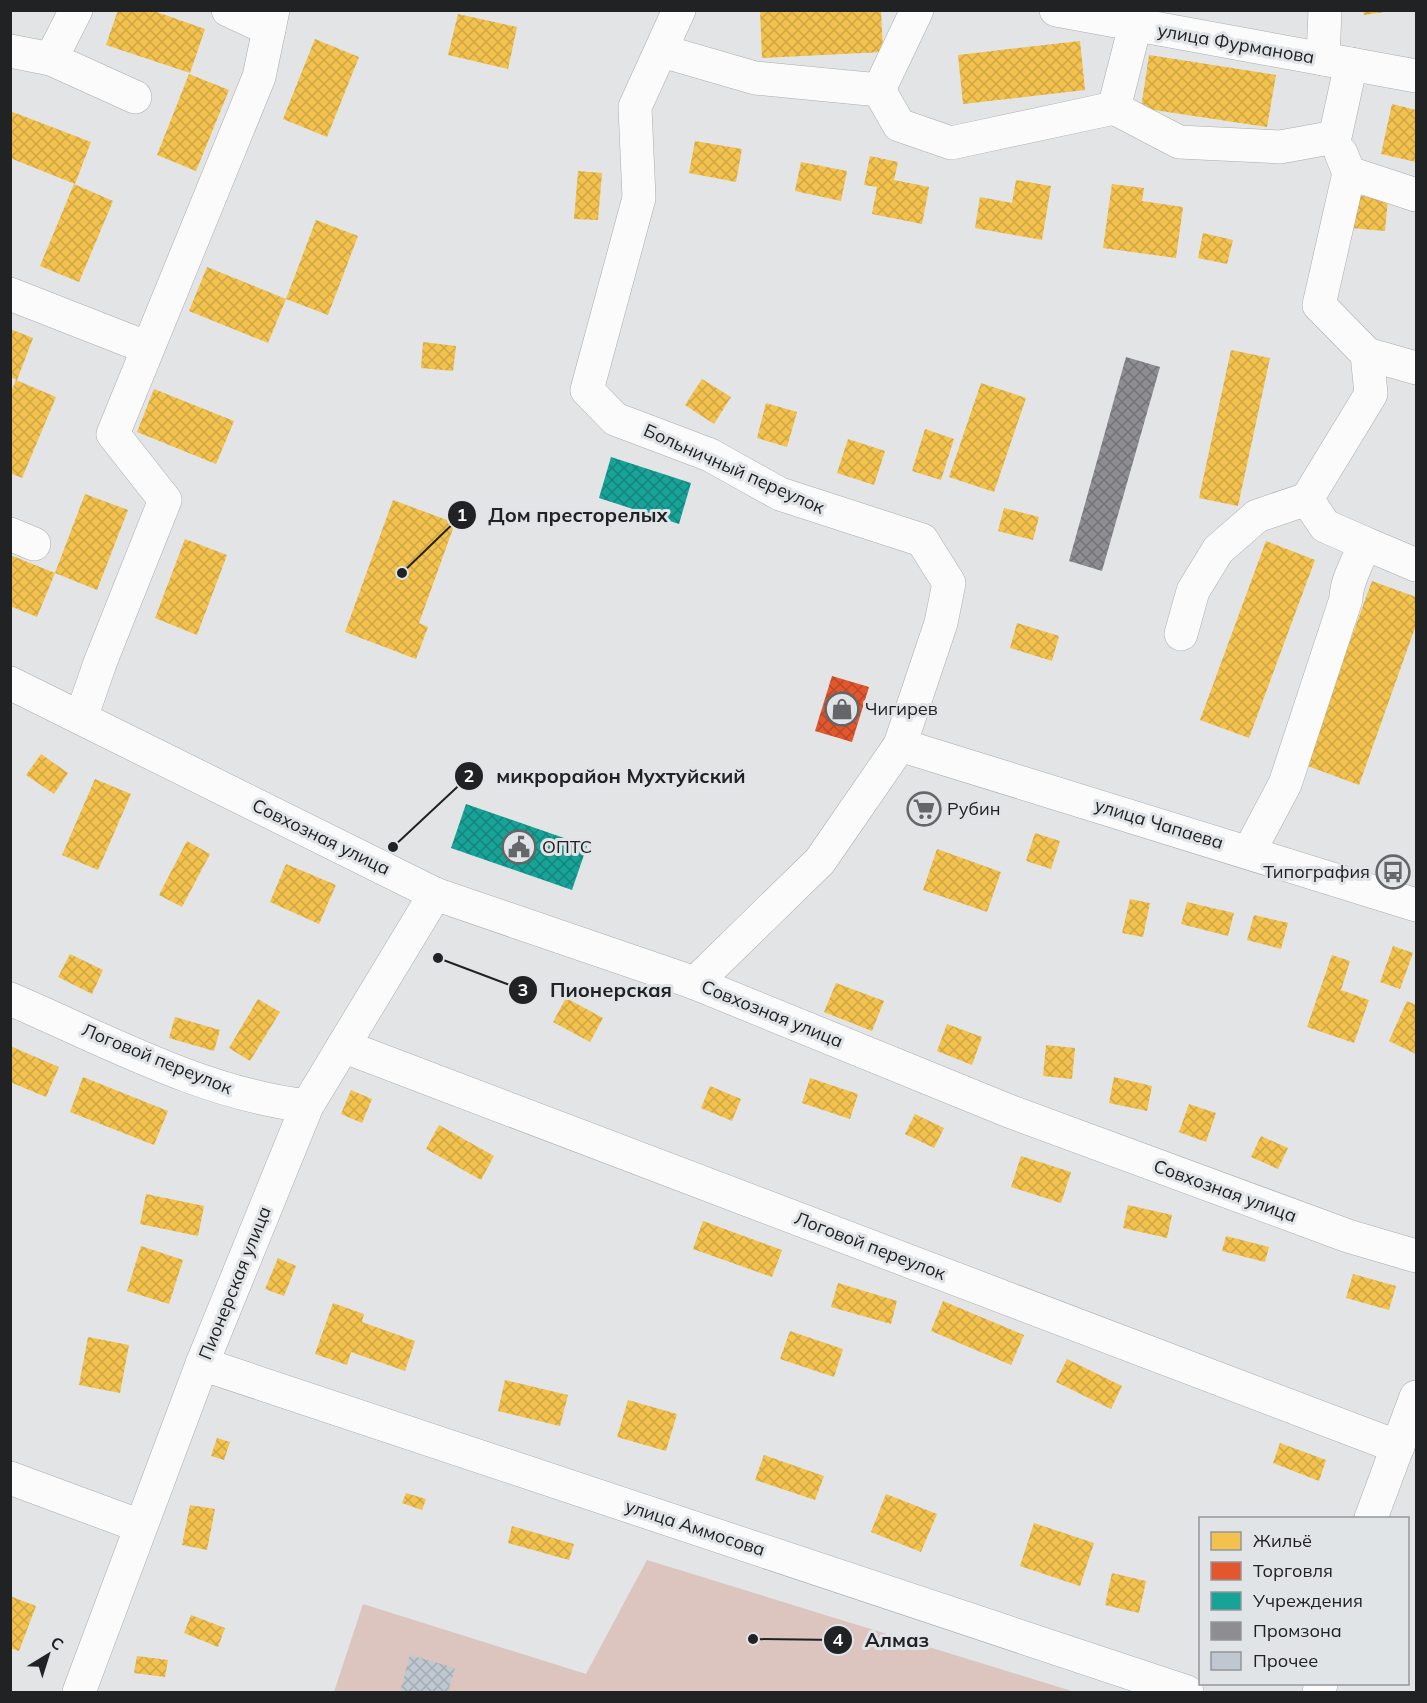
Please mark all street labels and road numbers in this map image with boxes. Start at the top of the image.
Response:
street label: улица Фурманова [1156,18,1316,69]
street label: Больничный переулок [640,418,828,519]
street label: Совхозная улица [248,793,394,880]
street label: улица Чапаева [1092,793,1226,854]
street label: Совхозная улица [698,975,846,1052]
street label: Логовой переулок [79,1018,236,1099]
street label: Совхозная улица [1150,1154,1300,1227]
street label: Пионерская улица [193,1203,276,1363]
street label: Логовой переулок [791,1206,949,1285]
street label: улица Аммосова [622,1494,768,1561]

